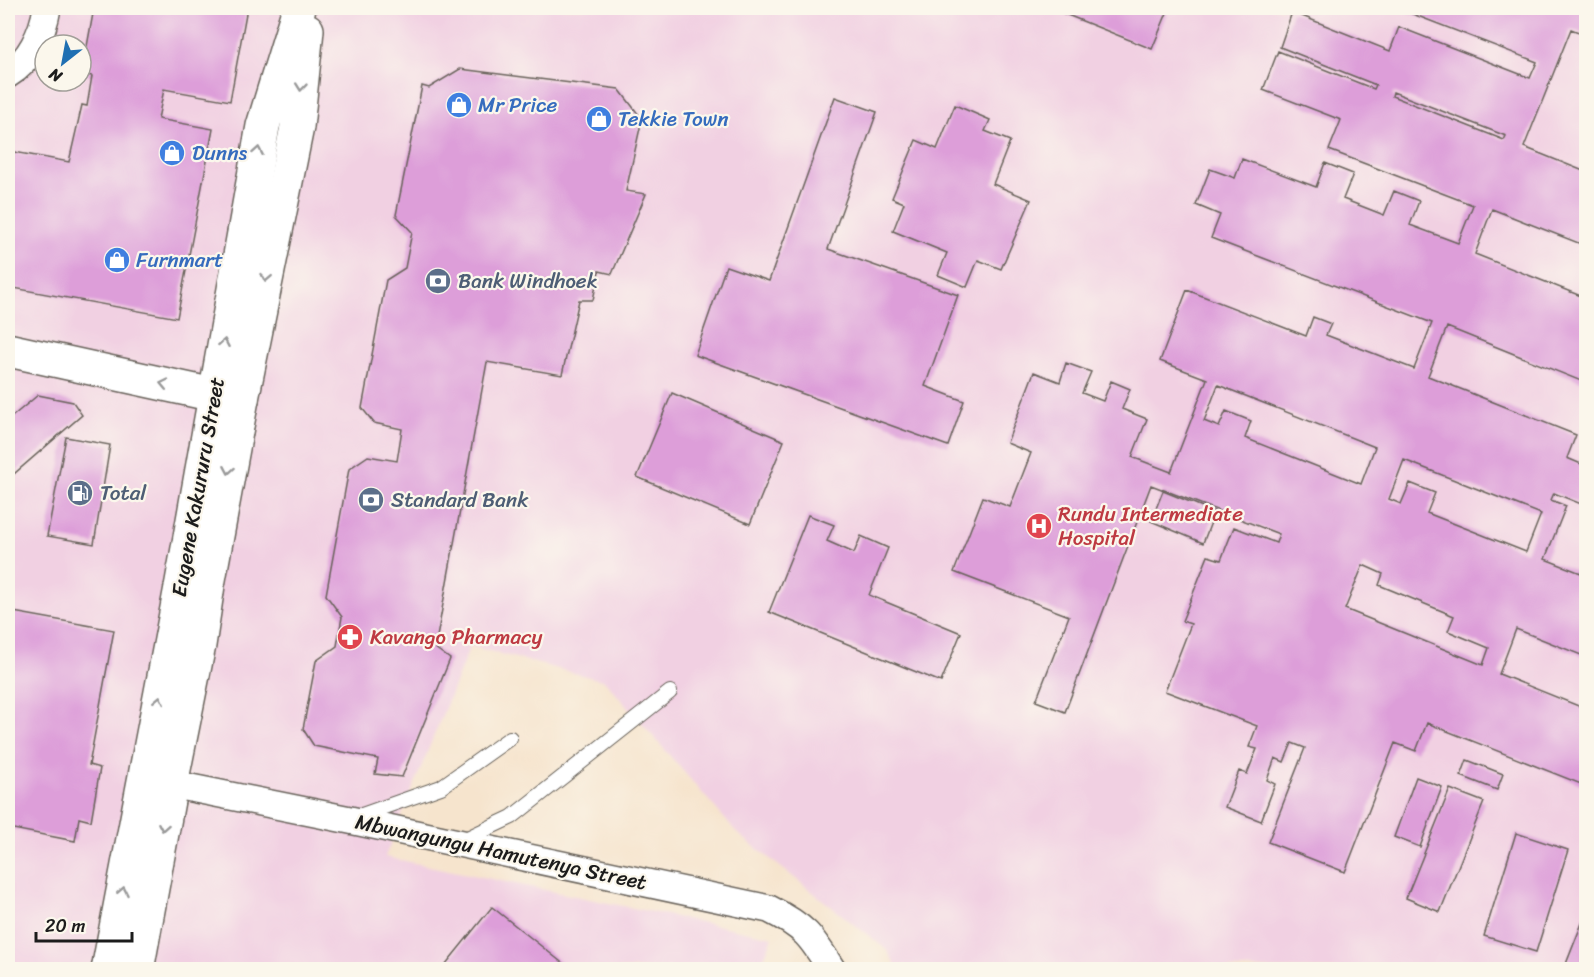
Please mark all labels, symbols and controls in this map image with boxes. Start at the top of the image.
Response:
north arrow [33,33,93,93]
text: N [43,60,69,91]
one-way arrow [295,82,308,91]
place label: Mr Price [478,86,557,124]
shop icon: Mr Price [444,90,474,120]
place label: Tekkie Town [618,100,729,138]
shop icon: Tekkie Town [584,104,614,134]
place label: Dunns [192,134,247,172]
shop icon: Dunns [157,138,187,168]
one-way arrow [251,146,264,156]
place label: Furnmart [136,241,223,279]
shop icon: Furnmart [102,245,132,275]
place label: Bank Windhoek [458,262,598,300]
bank icon: Bank Windhoek [423,266,453,296]
one-way arrow [260,273,273,283]
one-way arrow [217,338,230,348]
street label: Eugene Kakururu Street [160,374,236,600]
one-way arrow [159,378,169,391]
one-way arrow [223,464,236,474]
place label: Total [100,474,147,512]
fuel station icon: Total [65,478,95,508]
place label: Standard Bank [391,481,529,519]
bank icon: Standard Bank [356,485,386,515]
place label: Rundu Intermediate Hospital [1058,495,1243,557]
hospital icon: Rundu Intermediate Hospital [1024,511,1054,541]
place label: Kavango Pharmacy [370,618,542,656]
pharmacy icon: Kavango Pharmacy [335,622,365,652]
one-way arrow [152,695,165,705]
street label: Mbwangungu Hamutenya Street [352,803,650,901]
one-way arrow [158,822,170,831]
one-way arrow [116,887,129,897]
scale bar [36,905,132,943]
text: 20 m [45,910,85,942]

